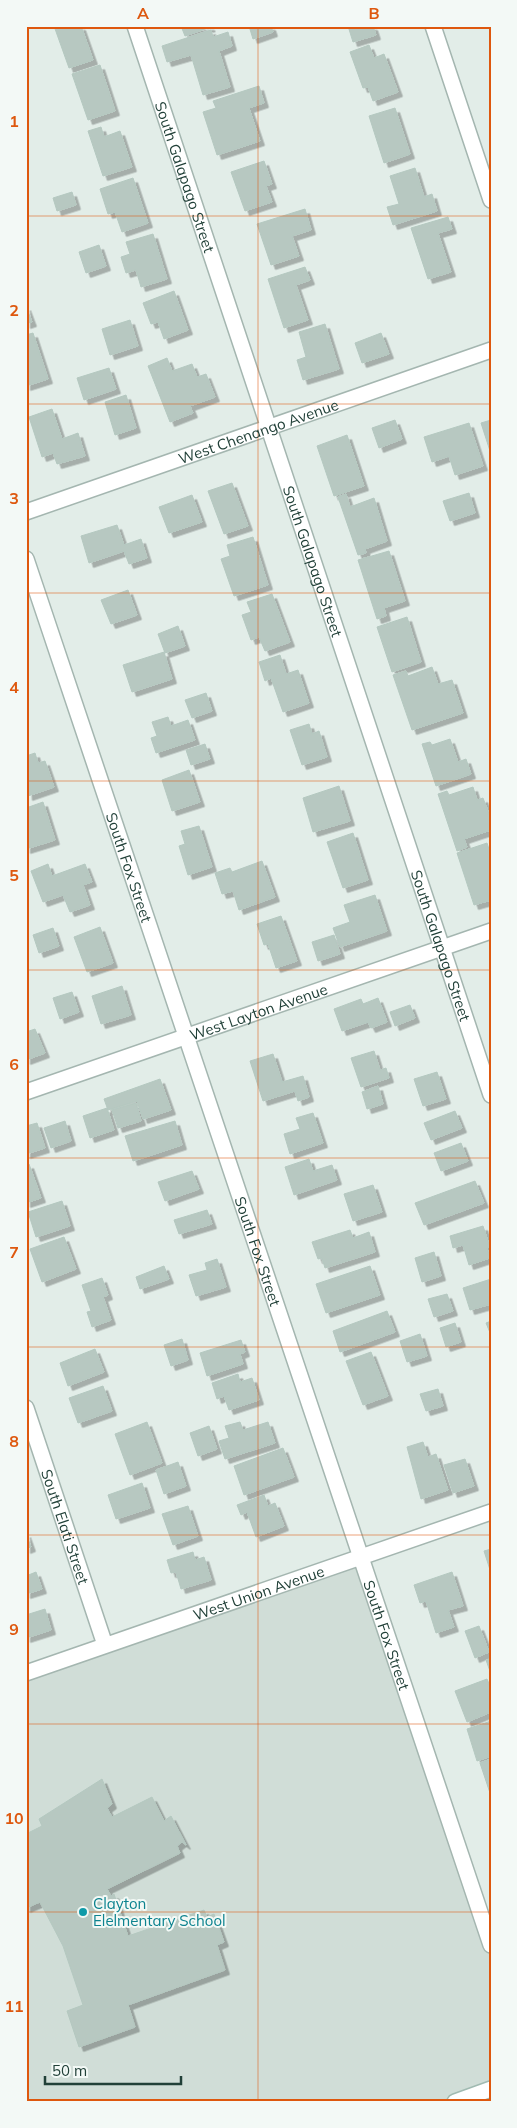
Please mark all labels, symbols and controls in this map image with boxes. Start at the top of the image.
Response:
text: A [137,3,149,23]
text: B [368,3,380,23]
street label: South Galapago Street [151,99,219,255]
text: 1 [9,111,19,131]
text: 2 [9,300,19,320]
street label: West Chenango Avenue [176,394,341,468]
street label: South Galapago Street [279,483,347,639]
text: 3 [9,488,19,508]
text: 4 [9,677,19,697]
street label: South Fox Street [102,810,157,924]
text: 5 [9,865,19,885]
street label: South Galapago Street [407,867,475,1023]
street label: West Layton Avenue [187,979,330,1044]
text: 6 [9,1054,19,1074]
street label: South Fox Street [231,1194,285,1308]
text: 7 [9,1242,19,1262]
text: 8 [9,1431,19,1451]
street label: South Elati Street [37,1467,94,1587]
street label: West Union Avenue [190,1561,327,1624]
street label: South Fox Street [360,1578,414,1692]
text: 9 [9,1619,19,1639]
text: 10 [4,1808,24,1828]
place label: Clayton Elelmentary School [93,1894,226,1930]
marker: Clayton Elelmentary School [77,1906,89,1918]
text: 11 [4,1996,24,2016]
scale bar [45,2053,181,2085]
text: 50 m [52,2061,87,2080]

